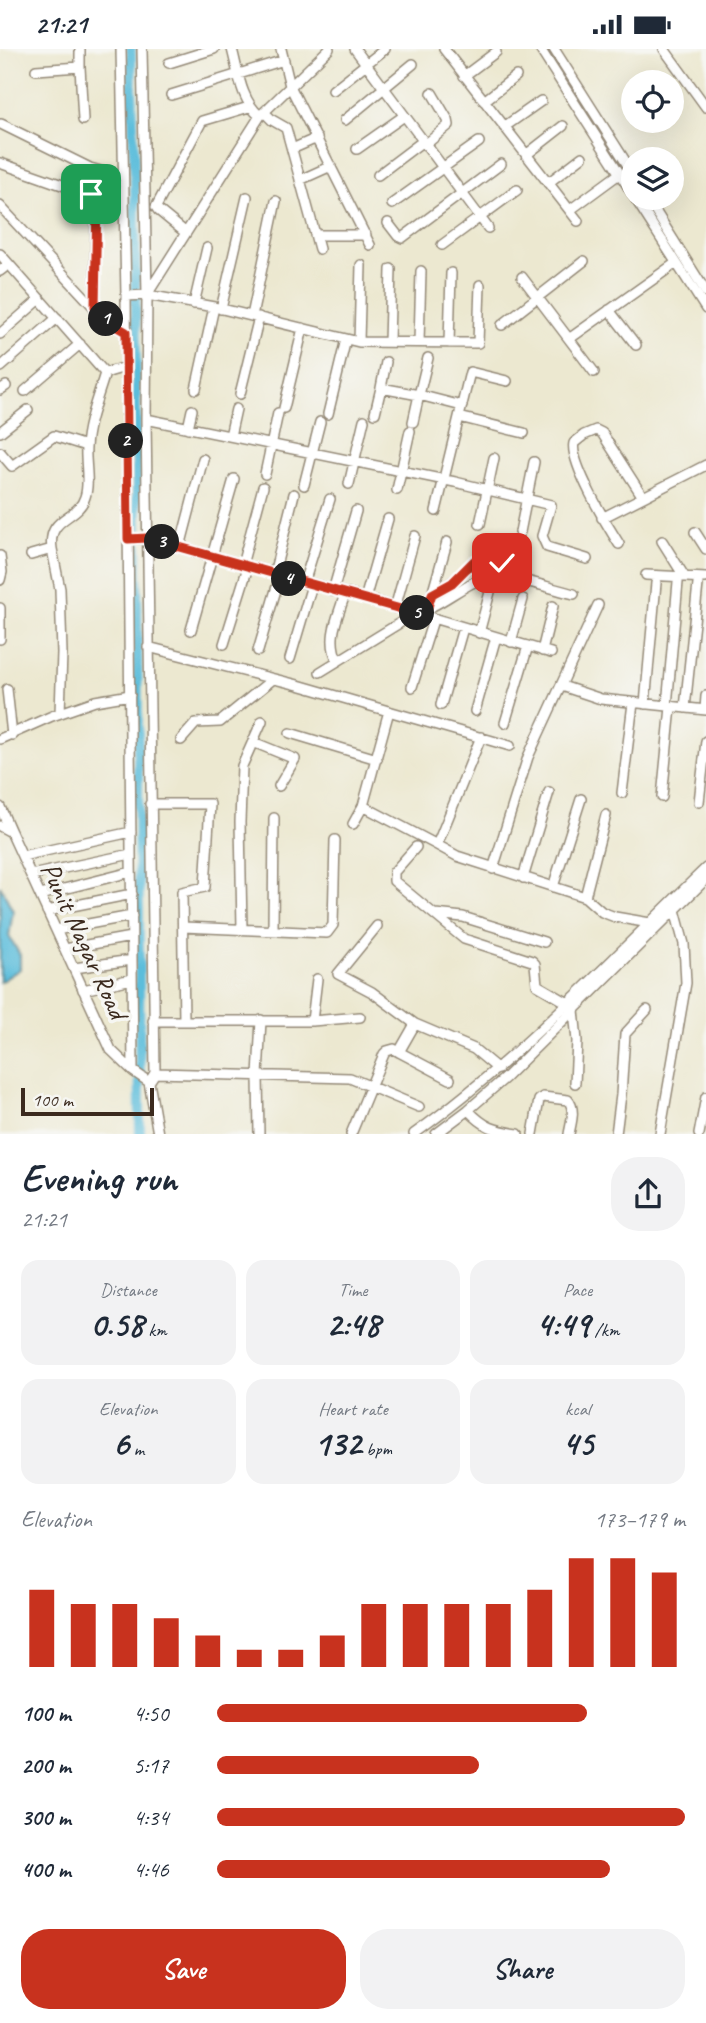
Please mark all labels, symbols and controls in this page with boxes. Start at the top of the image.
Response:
text: 21:21 [35,8,87,41]
map controls [621,70,684,210]
button: locate [621,70,684,133]
button: layers [621,147,684,210]
pin [61,164,121,224]
icon: arrive [72,175,110,213]
pin: 1 [88,301,124,337]
text: 1 [101,306,110,330]
pin: 2 [108,423,144,459]
text: 2 [121,428,130,452]
pin: 3 [144,525,180,559]
text: 3 [157,529,166,553]
pin [472,533,532,593]
icon: check [483,544,521,582]
pin: 4 [272,561,306,597]
text: 4 [284,566,293,590]
pin: 5 [400,595,434,631]
text: 5 [412,600,421,624]
street label: Punit Nagar Road [33,856,138,1028]
scale bar [21,1085,154,1117]
text: 100 m [32,1088,73,1112]
text: Evening run [21,1155,177,1202]
button: share [611,1157,685,1231]
text: 21:21 [21,1205,67,1234]
text: Distance [100,1278,157,1302]
text: Time [338,1278,368,1302]
text: Pace [563,1278,592,1302]
text: 0.58 [90,1302,144,1347]
text: 2:48 [326,1302,380,1347]
text: 4:49 [536,1302,590,1347]
text: km [144,1318,167,1342]
text: /km [590,1318,619,1342]
text: Elevation [99,1397,158,1421]
text: Heart rate [318,1397,388,1421]
text: kcal [565,1397,590,1421]
text: 6 [112,1421,129,1466]
text: 132 [314,1421,361,1466]
text: 45 [562,1421,593,1466]
text: m [129,1437,144,1461]
text: bpm [361,1437,392,1461]
text: Elevation [21,1505,92,1534]
text: 173–179 m [594,1505,685,1534]
text: 100 m [21,1699,71,1728]
text: 4:50 [133,1699,169,1728]
text: 200 m [21,1751,71,1780]
text: 5:17 [133,1751,169,1780]
text: 300 m [21,1803,71,1832]
text: 4:34 [133,1803,169,1832]
text: 400 m [21,1855,71,1884]
text: 4:46 [133,1855,169,1884]
button: Save [21,1929,346,2009]
button: Share [360,1929,685,2009]

